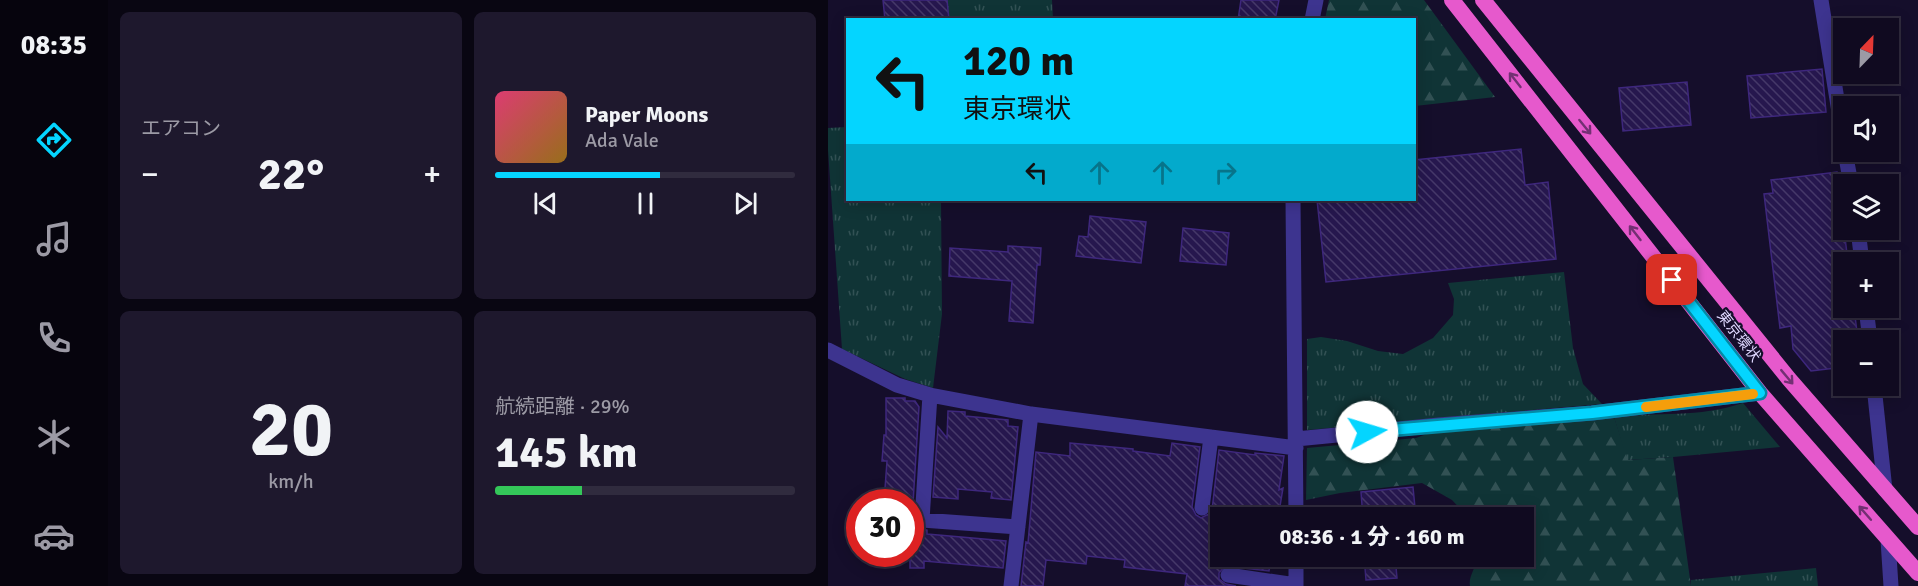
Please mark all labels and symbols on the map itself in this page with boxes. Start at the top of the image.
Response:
north arrow [1833,18,1899,84]
one-way arrow [1508,72,1521,88]
one-way arrow [1579,119,1592,135]
one-way arrow [1628,225,1641,241]
pin [1646,254,1697,305]
street label: 東京環状 [1713,307,1765,365]
one-way arrow [1780,369,1794,384]
position arrow [1335,400,1399,464]
speed limit sign: 30 [846,489,924,567]
one-way arrow [1858,506,1872,521]

